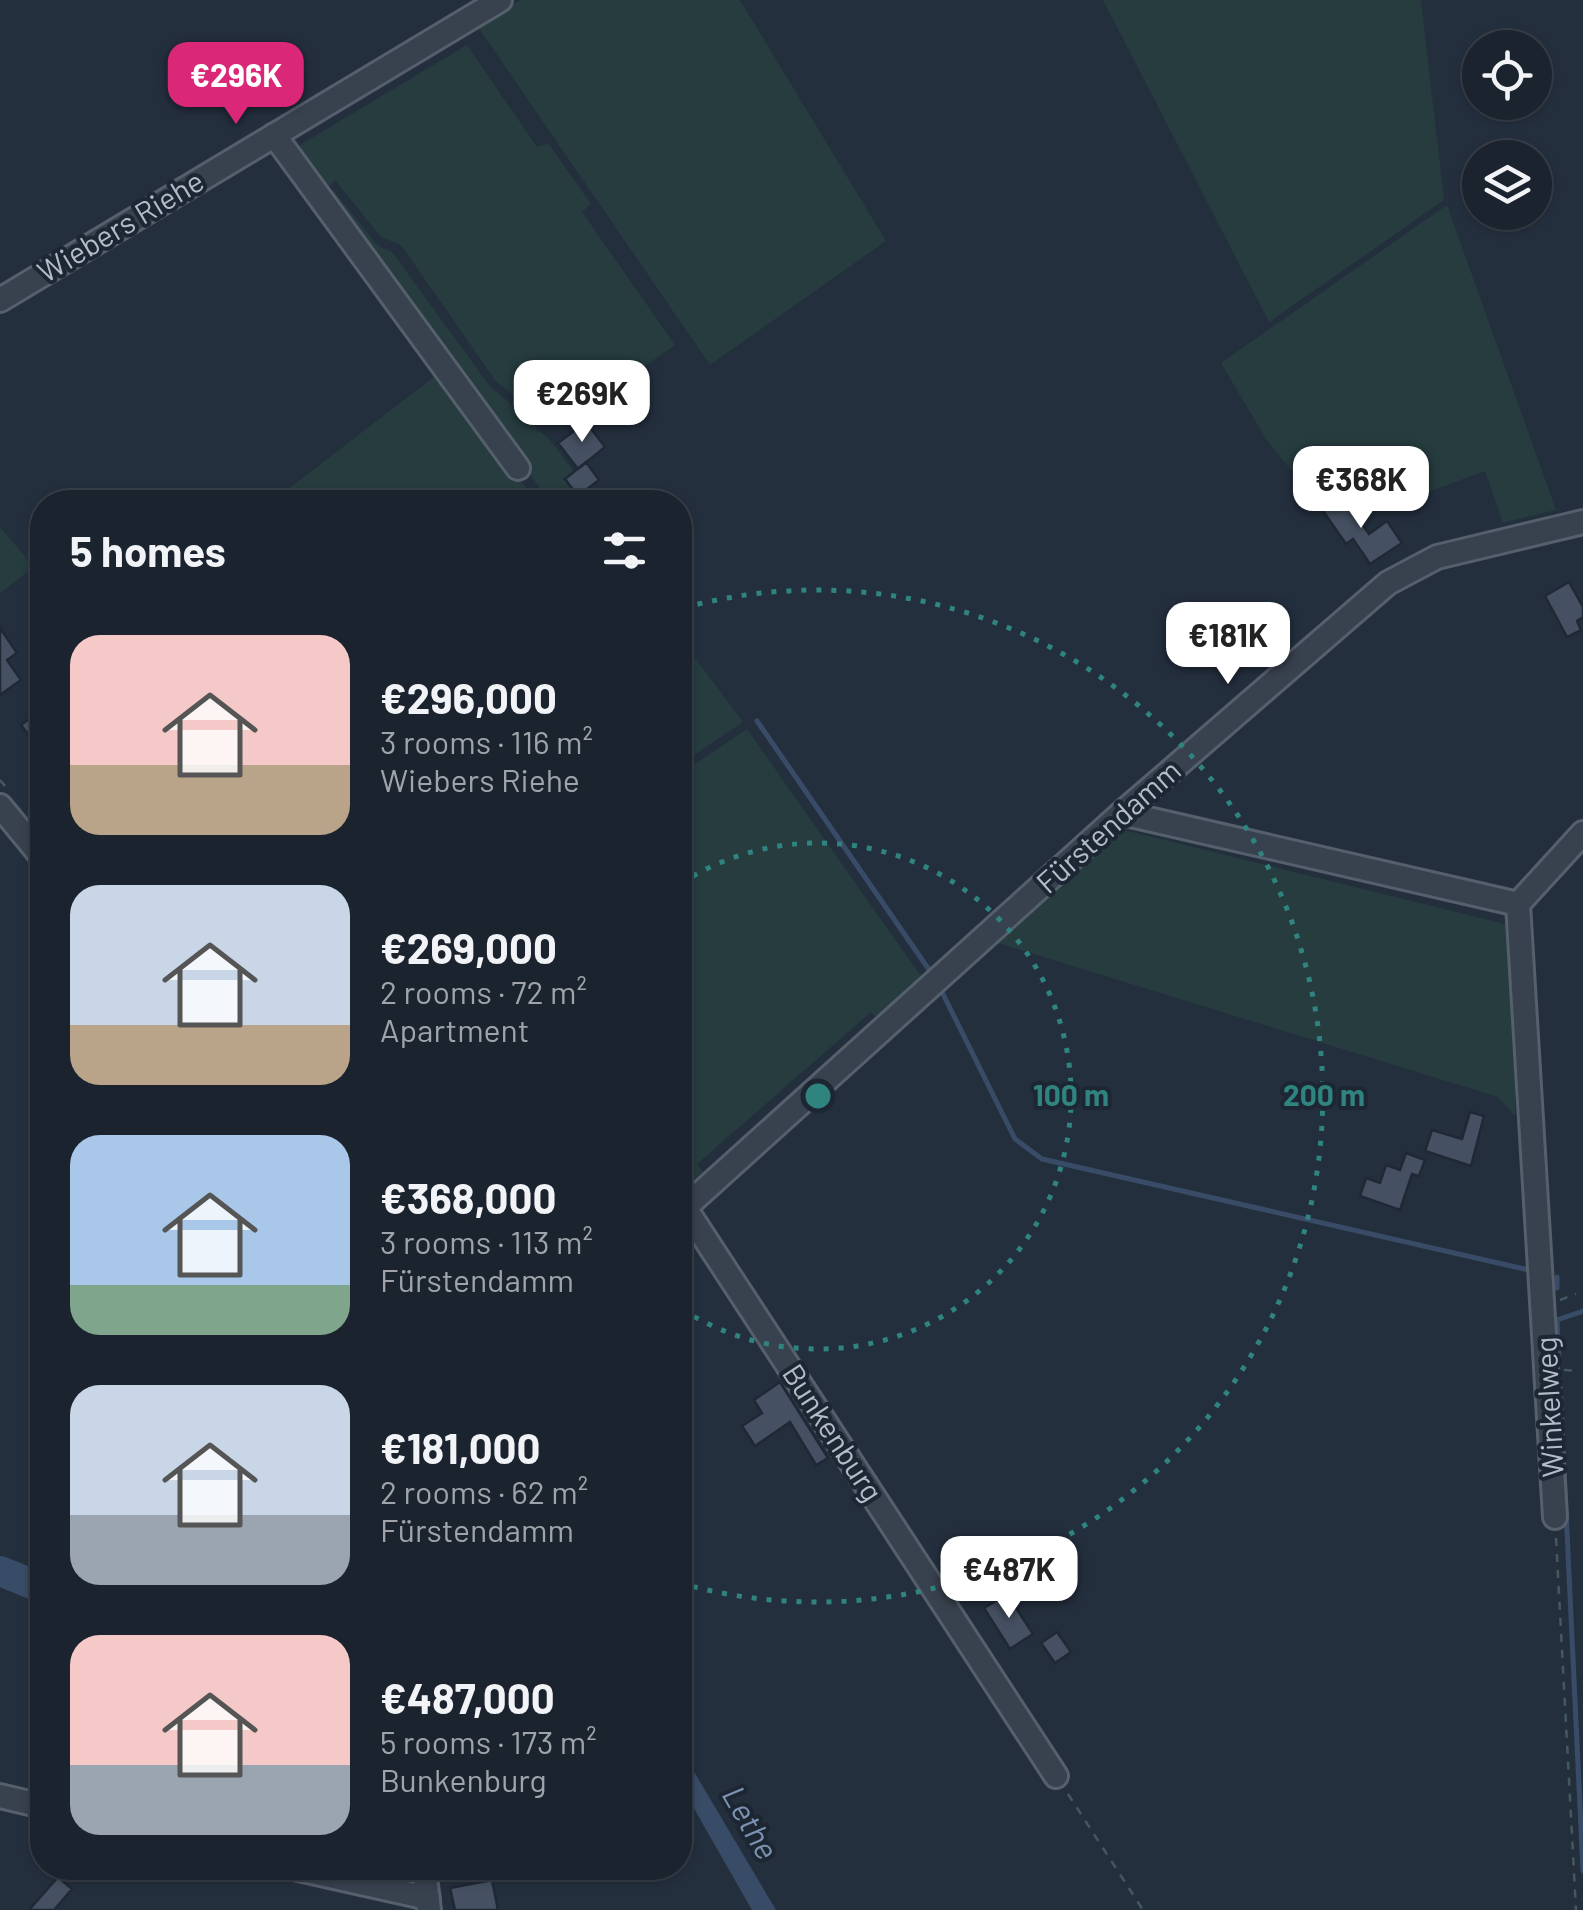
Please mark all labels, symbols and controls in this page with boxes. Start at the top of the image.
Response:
map controls [1462,30,1552,230]
button: locate [1462,30,1552,120]
pin: €296K [166,42,306,127]
text: €296K [190,55,282,93]
button: layers [1462,140,1552,230]
street label: Wiebers Riehe [30,162,210,289]
pin: €269K [512,360,652,445]
text: €269K [536,373,628,411]
pin: €368K [1291,446,1431,531]
text: €368K [1315,459,1407,497]
icon: filters [597,523,652,578]
text: 5 homes [70,525,226,575]
pin: €181K [1158,602,1298,687]
text: €181K [1188,615,1268,653]
text: €296,000 [380,672,557,722]
icon: home [150,675,270,795]
text: 3 rooms · 116 m² [380,722,593,760]
street label: Fürstendamm [1028,751,1187,900]
text: Wiebers Riehe [380,760,580,798]
text: €269,000 [380,922,557,972]
icon: home [150,925,270,1045]
text: 2 rooms · 72 m² [380,972,587,1010]
text: Apartment [380,1010,529,1048]
text: 100 m [1033,1076,1109,1112]
text: 200 m [1283,1076,1365,1112]
centre of rings [800,1078,836,1114]
text: €368,000 [380,1172,556,1222]
icon: home [150,1175,270,1295]
text: 3 rooms · 113 m² [380,1222,593,1260]
text: Fürstendamm [380,1260,574,1298]
street label: Winkelweg [1526,1336,1570,1478]
street label: Bunkenburg [776,1357,891,1507]
text: €181,000 [380,1422,540,1472]
icon: home [150,1425,270,1545]
text: 2 rooms · 62 m² [380,1472,588,1510]
text: Fürstendamm [380,1510,574,1548]
pin: €487K [939,1536,1079,1621]
text: €487K [963,1549,1055,1587]
text: €487,000 [380,1672,555,1722]
icon: home [150,1675,270,1795]
text: 5 rooms · 173 m² [380,1722,597,1760]
text: Bunkenburg [380,1760,547,1798]
water label: Lethe [716,1779,788,1865]

